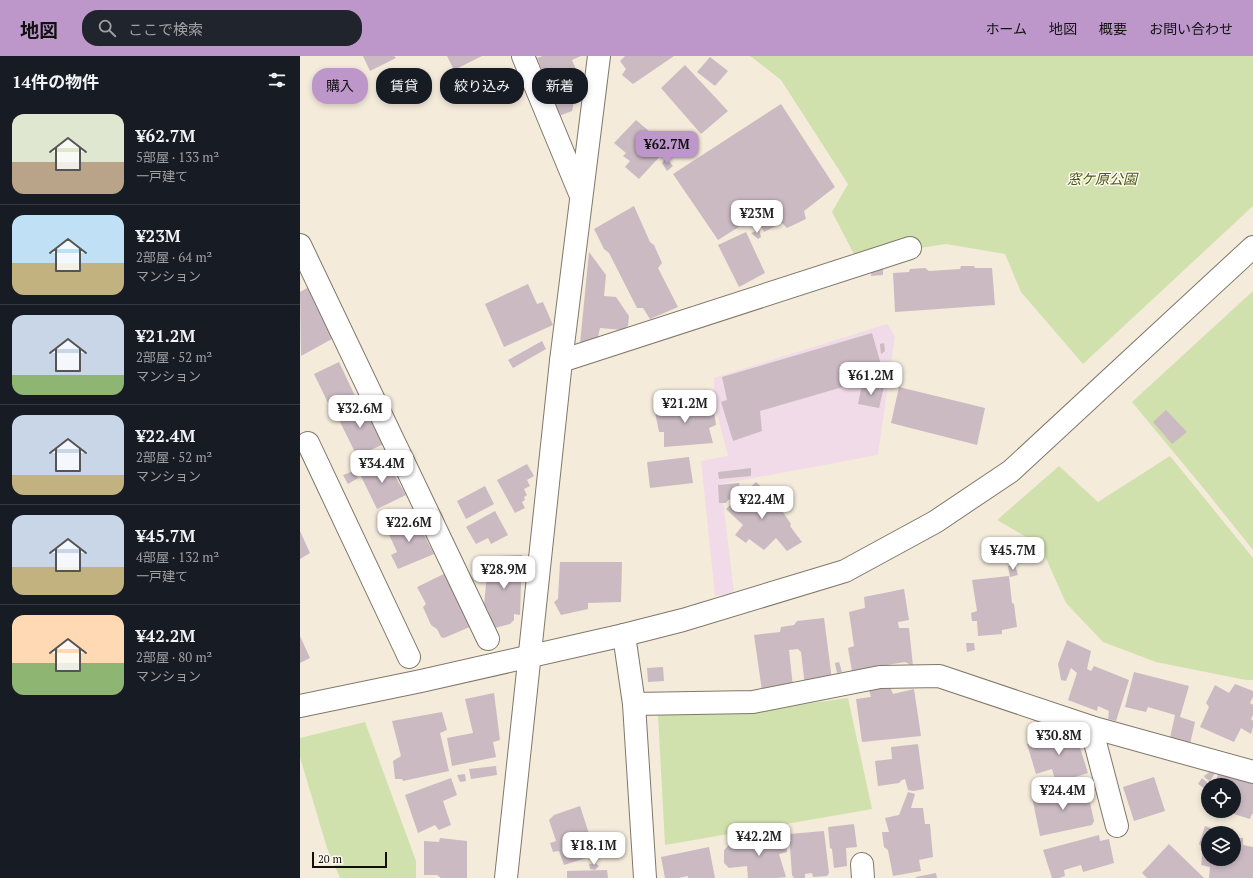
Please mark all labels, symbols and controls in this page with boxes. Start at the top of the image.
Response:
search box [82,10,362,46]
text: 地図 [20,17,58,42]
icon: search [96,17,118,39]
text: ここで検索 [128,19,203,39]
text: ホーム [985,19,1027,38]
text: 地図 [1049,19,1077,38]
text: 概要 [1099,19,1127,38]
text: お問い合わせ [1149,19,1233,38]
chip: 購入 [312,68,368,104]
chip: 賃貸 [376,68,432,104]
chip: 絞り込み [440,68,524,104]
chip: 新着 [532,68,588,104]
icon: filters [266,69,288,91]
text: 14件の物件 [12,70,99,93]
text: ¥62.7M [136,124,195,147]
icon: home [44,130,92,178]
pin: ¥62.7M [634,131,700,165]
text: ¥62.7M [644,135,690,153]
text: 5部屋 · 133 m² [136,148,219,166]
text: 一戸建て [136,167,188,185]
park label: 窓ケ原公園 [1067,169,1139,188]
pin: ¥23M [733,200,781,234]
text: ¥23M [740,204,774,222]
text: ¥23M [136,224,181,247]
icon: home [44,231,92,279]
text: 2部屋 · 64 m² [136,248,212,266]
text: マンション [136,267,201,285]
text: ¥21.2M [136,324,195,347]
icon: home [44,331,92,379]
text: 2部屋 · 52 m² [136,348,212,366]
pin: ¥61.2M [838,362,904,396]
text: ¥61.2M [848,366,894,384]
text: マンション [136,367,201,385]
pin: ¥21.2M [652,390,718,424]
text: ¥21.2M [662,394,708,412]
pin: ¥32.6M [327,395,393,429]
text: ¥32.6M [337,399,383,417]
text: ¥22.4M [136,424,195,447]
icon: home [44,431,92,479]
text: 2部屋 · 52 m² [136,448,212,466]
pin: ¥34.4M [349,450,415,484]
text: ¥34.4M [359,454,405,472]
text: マンション [136,467,201,485]
pin: ¥22.4M [729,486,795,520]
text: ¥22.4M [739,490,785,508]
pin: ¥22.6M [376,509,442,543]
text: ¥22.6M [386,513,432,531]
text: ¥45.7M [136,524,195,547]
icon: home [44,531,92,579]
pin: ¥45.7M [980,537,1046,571]
text: ¥45.7M [990,541,1036,559]
text: 4部屋 · 132 m² [136,548,219,566]
pin: ¥28.9M [471,556,537,590]
text: ¥28.9M [481,560,527,578]
text: 一戸建て [136,567,188,585]
text: ¥42.2M [136,624,195,647]
icon: home [44,631,92,679]
text: 2部屋 · 80 m² [136,648,212,666]
text: マンション [136,667,201,685]
pin: ¥30.8M [1026,722,1092,756]
text: ¥30.8M [1036,726,1082,744]
pin: ¥24.4M [1030,777,1096,811]
map controls [1201,778,1241,866]
button: locate [1201,778,1241,818]
text: ¥24.4M [1040,781,1086,799]
pin: ¥42.2M [726,823,792,857]
button: layers [1201,826,1241,866]
text: ¥42.2M [736,827,782,845]
pin: ¥18.1M [561,832,627,866]
text: ¥18.1M [571,836,617,854]
scale bar [312,850,387,869]
text: 20 m [318,852,342,866]

